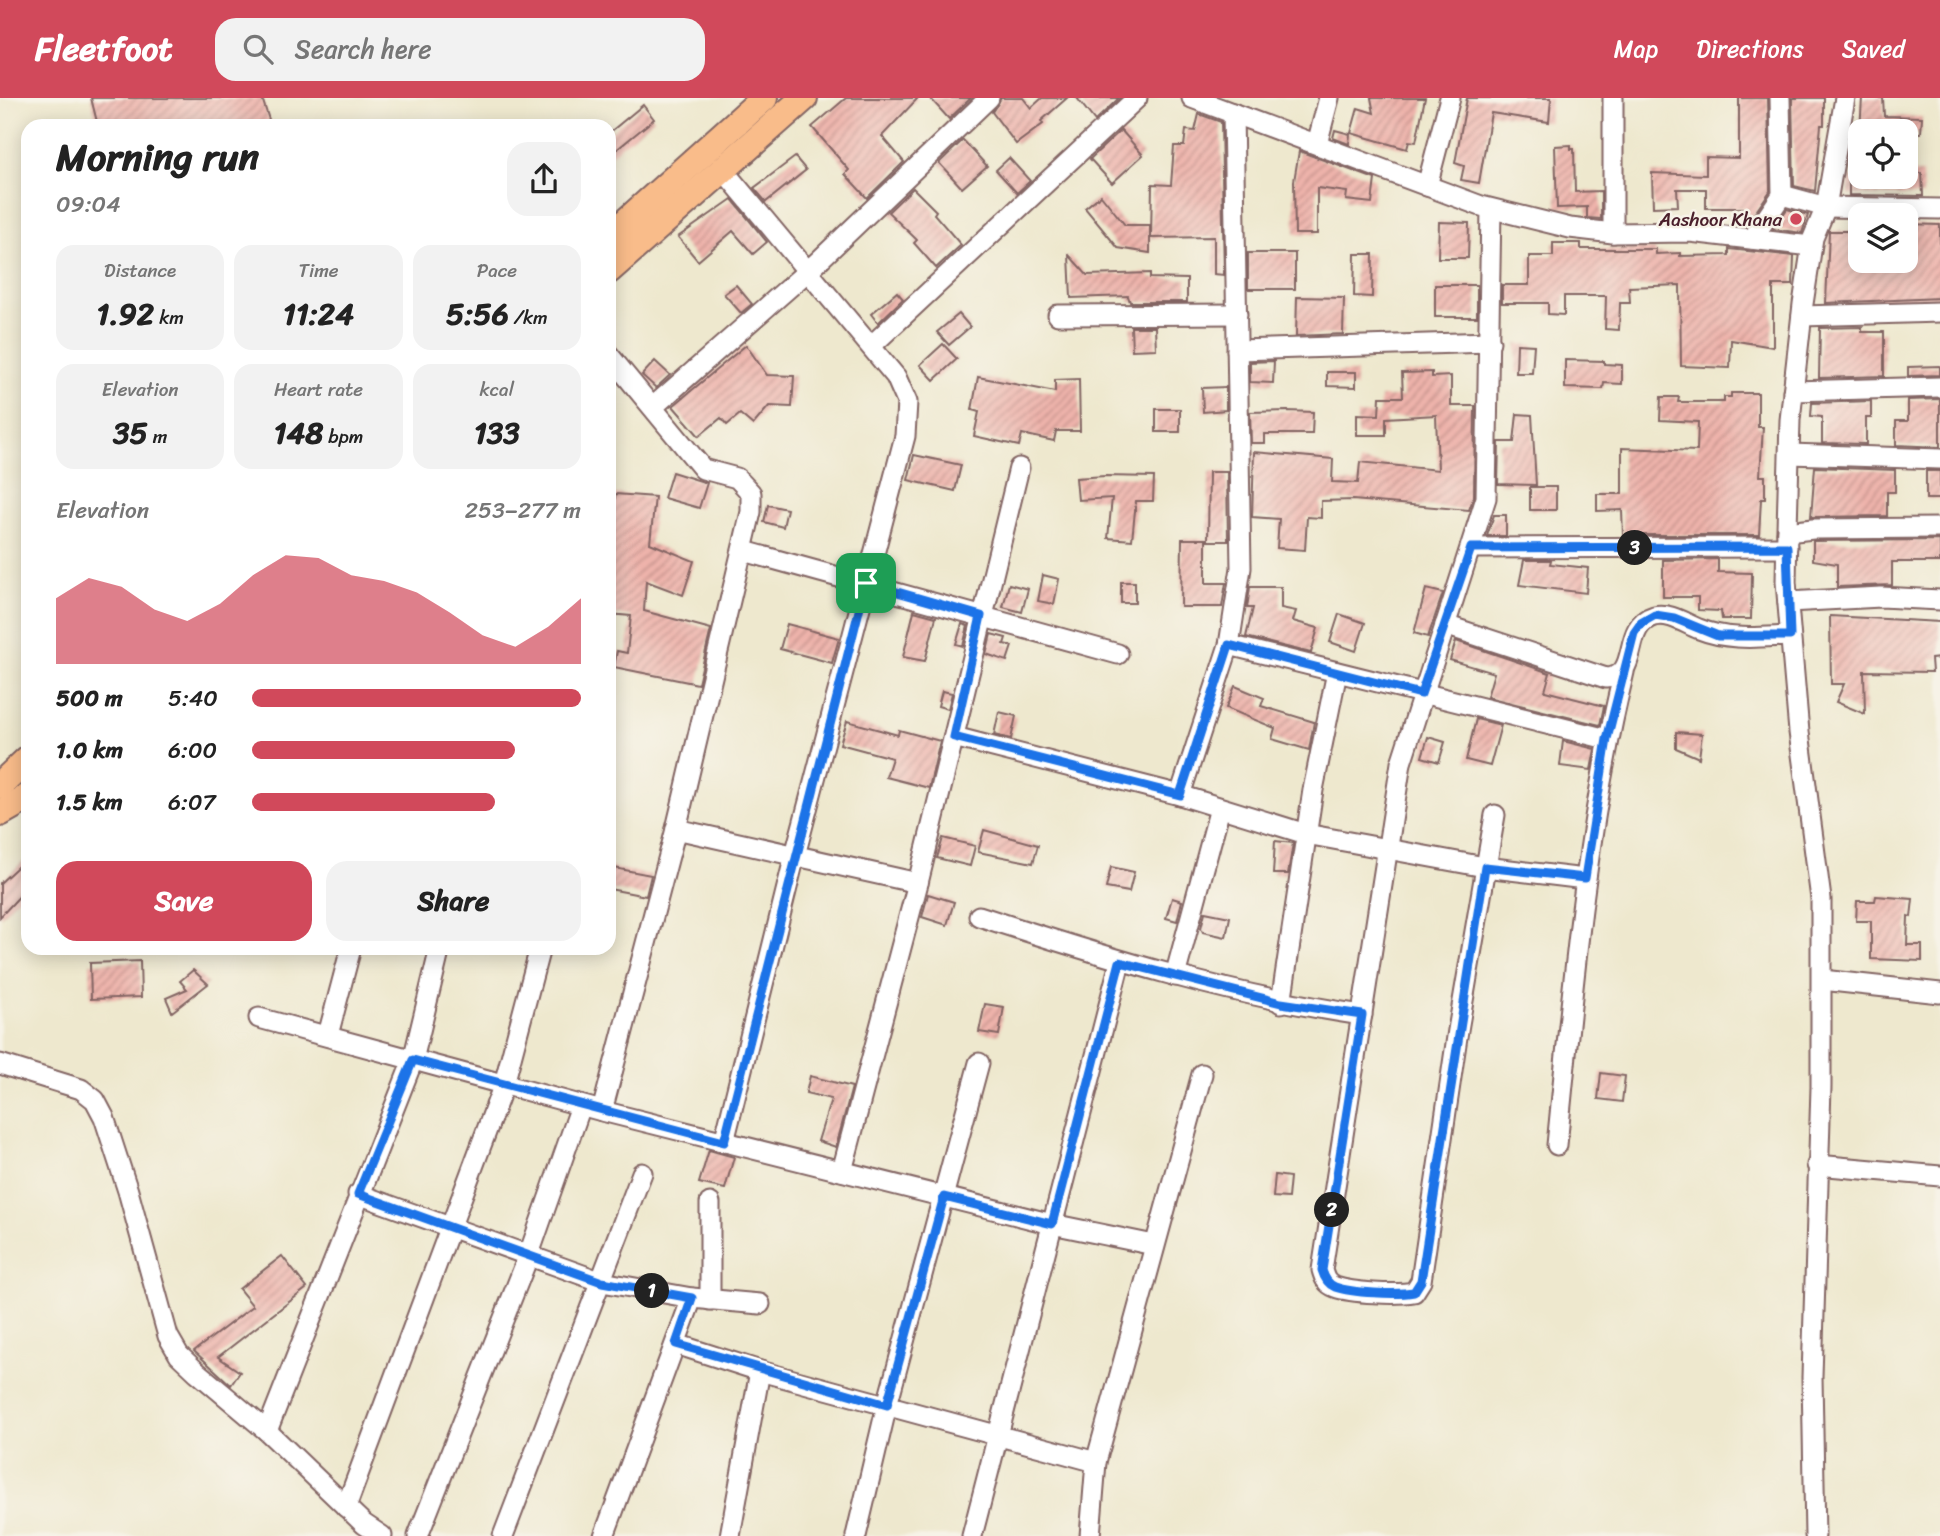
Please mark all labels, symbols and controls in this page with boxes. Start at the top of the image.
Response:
search box [215,18,705,81]
text: Fleetfoot [35,20,173,78]
text: Search here [295,26,432,72]
text: Map [1614,28,1658,70]
text: Directions [1696,28,1804,70]
text: Saved [1842,28,1905,70]
icon: search [239,30,277,68]
map controls [1848,119,1918,273]
button: locate [1848,119,1918,189]
text: Morning run [56,124,259,191]
button: share [507,142,581,216]
text: 09:04 [56,184,121,225]
place label: Aashoor Khana [1658,203,1782,236]
button: layers [1848,203,1918,273]
marker: Aashoor Khana [1788,211,1804,227]
text: Distance [104,254,176,287]
text: Time [298,254,339,287]
text: Pace [477,254,517,287]
text: 1.92 [97,287,154,341]
text: 11:24 [283,287,354,341]
text: 5:56 [446,287,509,341]
text: km [154,301,184,334]
text: /km [509,301,548,334]
text: Elevation [102,373,179,406]
text: Heart rate [274,373,363,406]
text: kcal [480,373,514,406]
text: 35 [113,406,148,460]
text: 148 [274,406,323,460]
text: 133 [474,406,520,460]
text: m [148,420,167,453]
text: bpm [323,420,363,453]
text: Elevation [56,490,149,531]
text: 253–277 m [465,490,581,531]
pin: 3 [1618,531,1652,566]
text: 3 [1629,531,1640,564]
pin [836,553,896,613]
icon: arrive [847,564,885,602]
text: 500 m [56,678,123,719]
text: 5:40 [168,678,218,719]
text: 1.0 km [56,730,123,771]
text: 6:00 [168,730,217,771]
text: 1.5 km [56,782,123,823]
text: 6:07 [168,782,216,823]
button: Save [56,861,312,941]
button: Share [326,861,581,941]
pin: 2 [1314,1192,1350,1228]
text: 2 [1326,1193,1337,1226]
pin: 1 [634,1274,670,1308]
text: 1 [647,1274,656,1307]

